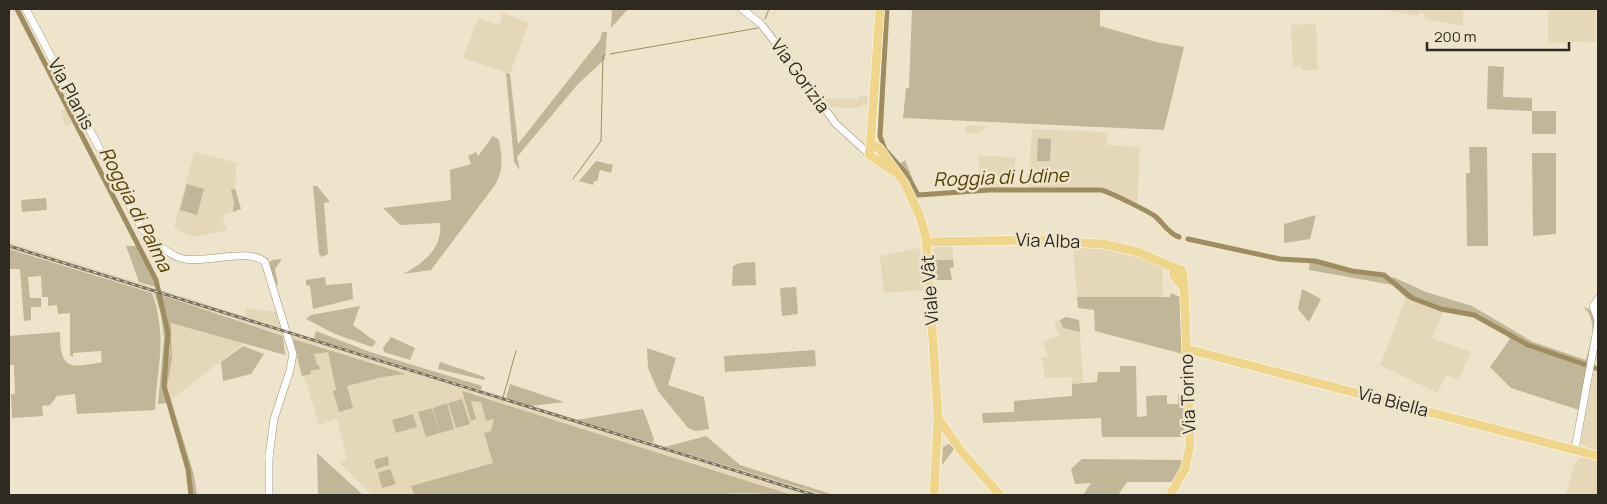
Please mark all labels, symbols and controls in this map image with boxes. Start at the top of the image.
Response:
scale bar [1427,20,1570,52]
text: 200 m [1434,26,1477,47]
street label: Via Gorizia [766,34,836,117]
street label: Via Planis [43,54,101,133]
water label: Roggia di Palma [93,142,179,277]
water label: Roggia di Udine [933,162,1071,192]
street label: Via Alba [1015,227,1081,253]
street label: Viale Vât [915,254,943,326]
street label: Via Torino [1174,354,1200,435]
street label: Via Biella [1355,380,1431,422]

